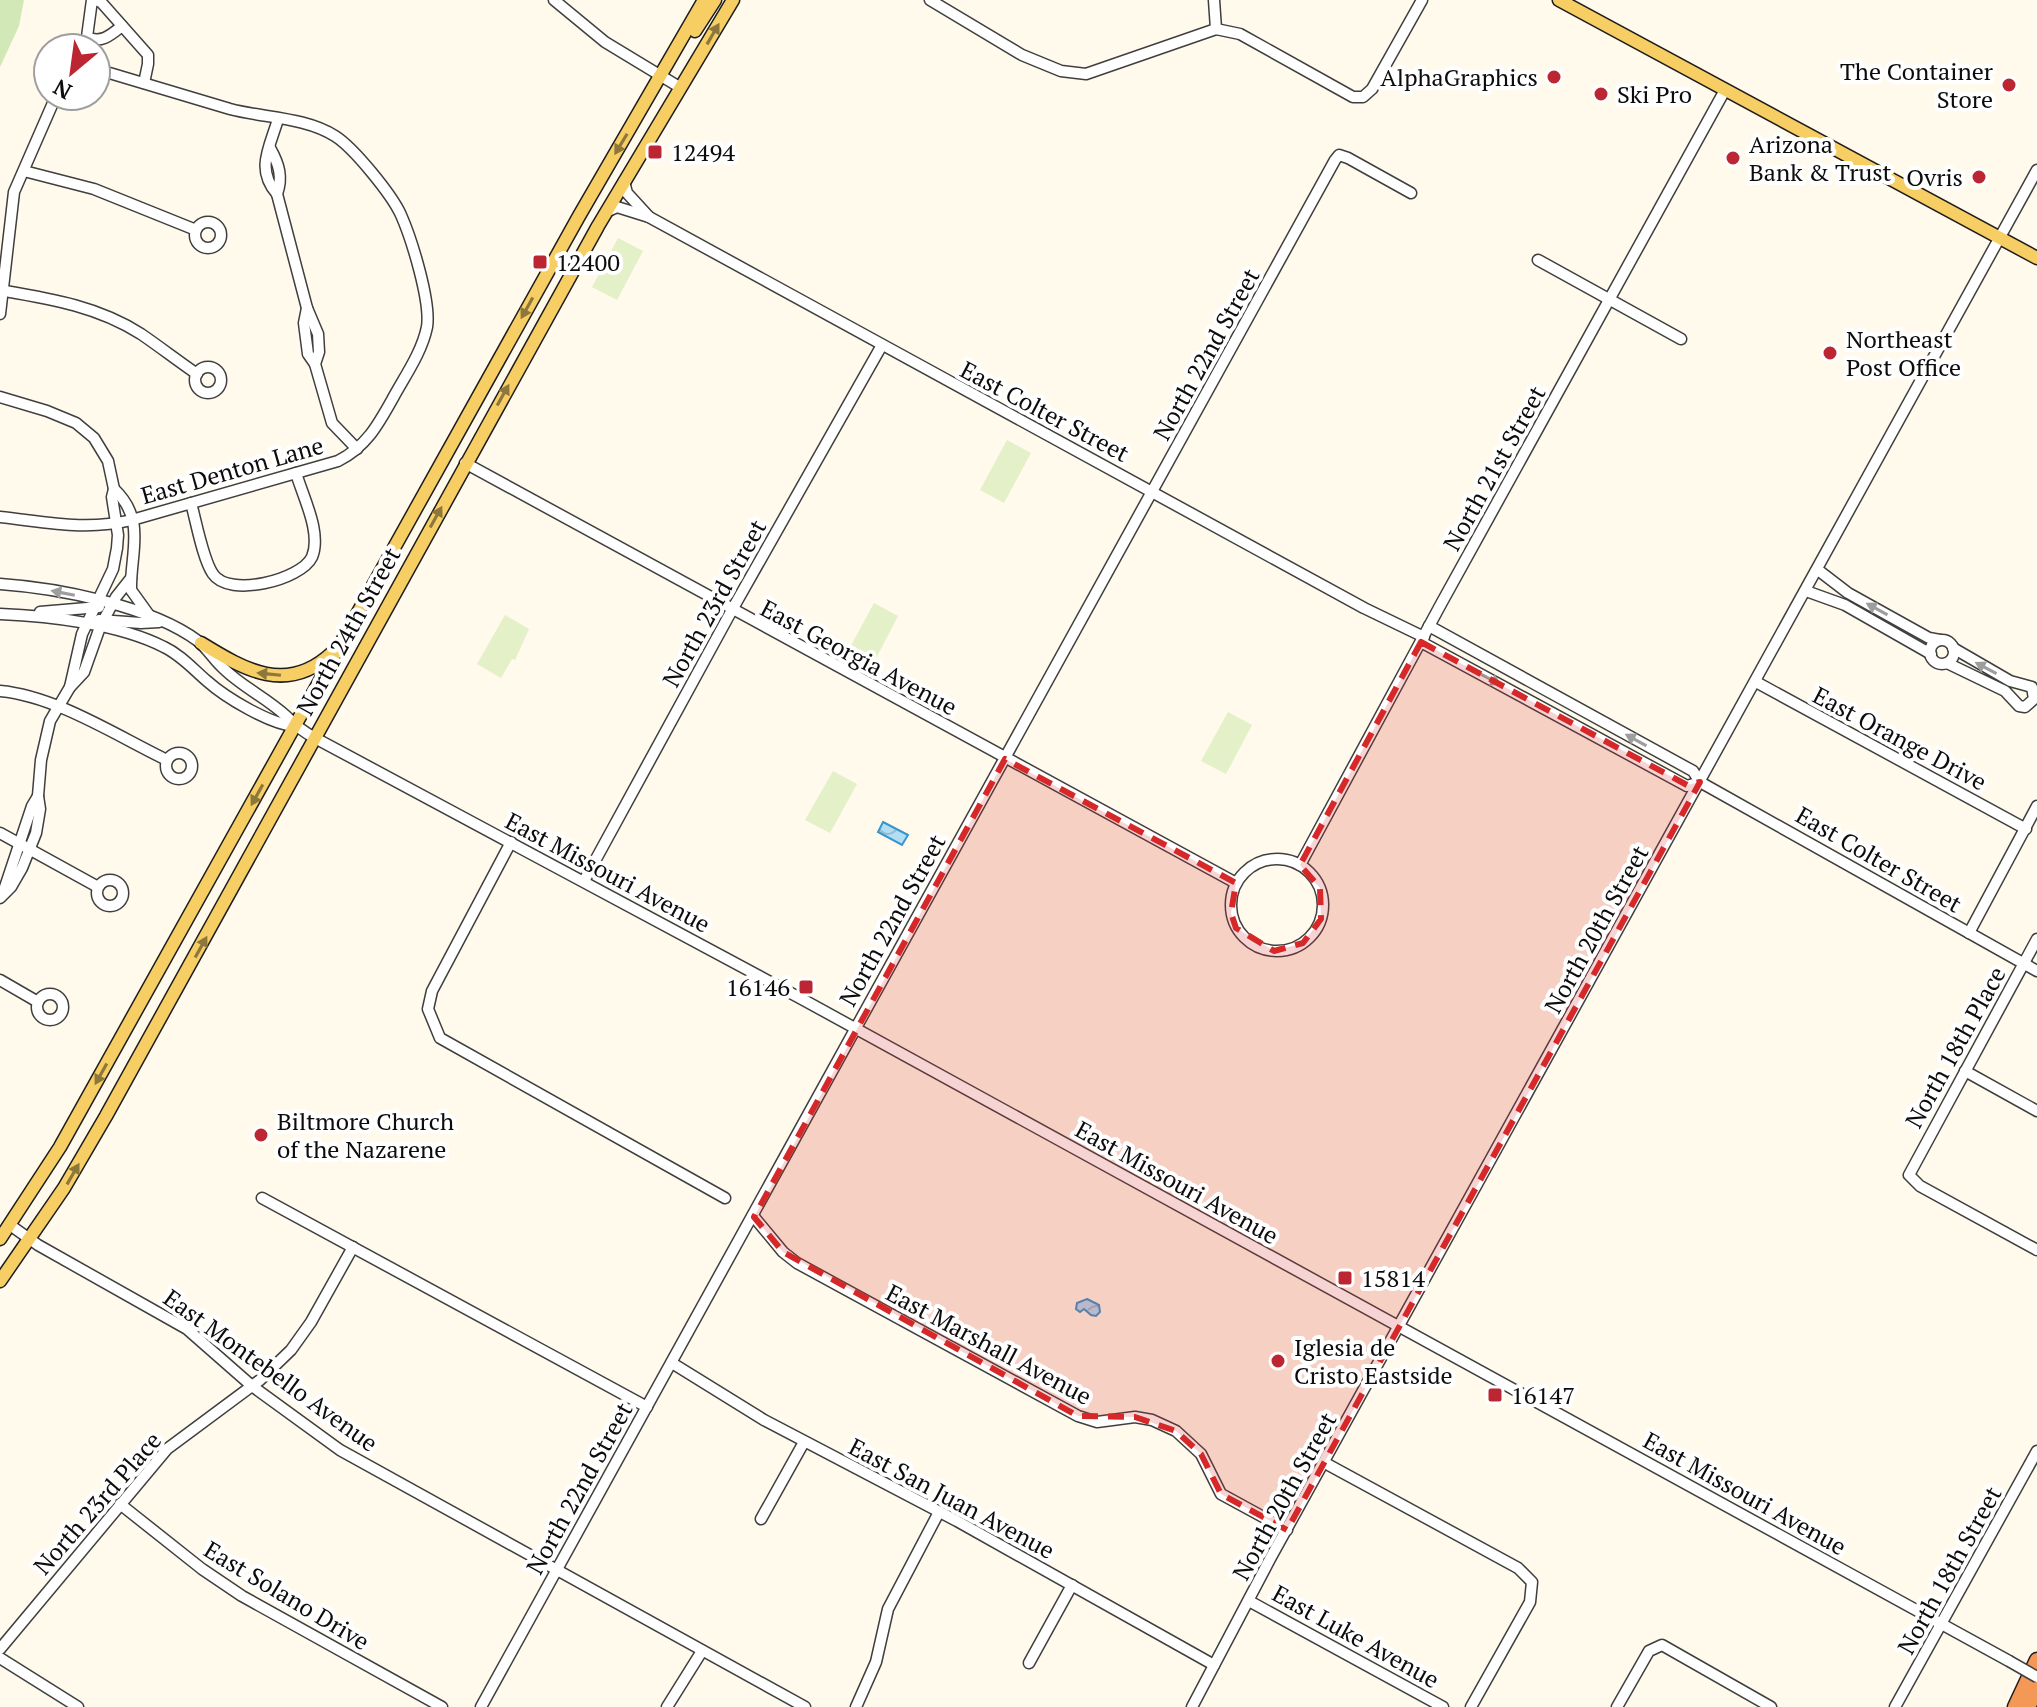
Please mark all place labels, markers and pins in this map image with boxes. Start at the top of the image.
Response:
place label: The Container Store [1840,55,1994,115]
place label: AlphaGraphics [1380,61,1538,93]
marker: AlphaGraphics [1545,68,1563,86]
marker: The Container Store [2000,76,2018,94]
place label: Ski Pro [1617,78,1692,110]
marker: Ski Pro [1592,85,1610,103]
place label: Arizona Bank & Trust [1749,128,1892,188]
place label: 12494 [671,136,735,168]
marker: 12494 [646,143,664,161]
marker: Arizona Bank & Trust [1724,149,1742,167]
place label: Ovris [1906,161,1963,193]
marker: Ovris [1970,168,1988,186]
place label: 12400 [556,246,620,278]
marker: 12400 [531,253,549,271]
place label: Northeast Post Office [1846,323,1961,383]
marker: Northeast Post Office [1821,344,1839,362]
place label: 16146 [726,971,790,1003]
marker: 16146 [797,978,815,996]
place label: Biltmore Church of the Nazarene [277,1105,454,1165]
marker: Biltmore Church of the Nazarene [252,1126,270,1144]
place label: 15814 [1361,1262,1425,1294]
marker: 15814 [1336,1269,1354,1287]
place label: Iglesia de Cristo Eastside [1294,1331,1453,1391]
marker: Iglesia de Cristo Eastside [1269,1352,1287,1370]
place label: 16147 [1511,1379,1575,1411]
marker: 16147 [1486,1386,1504,1404]

